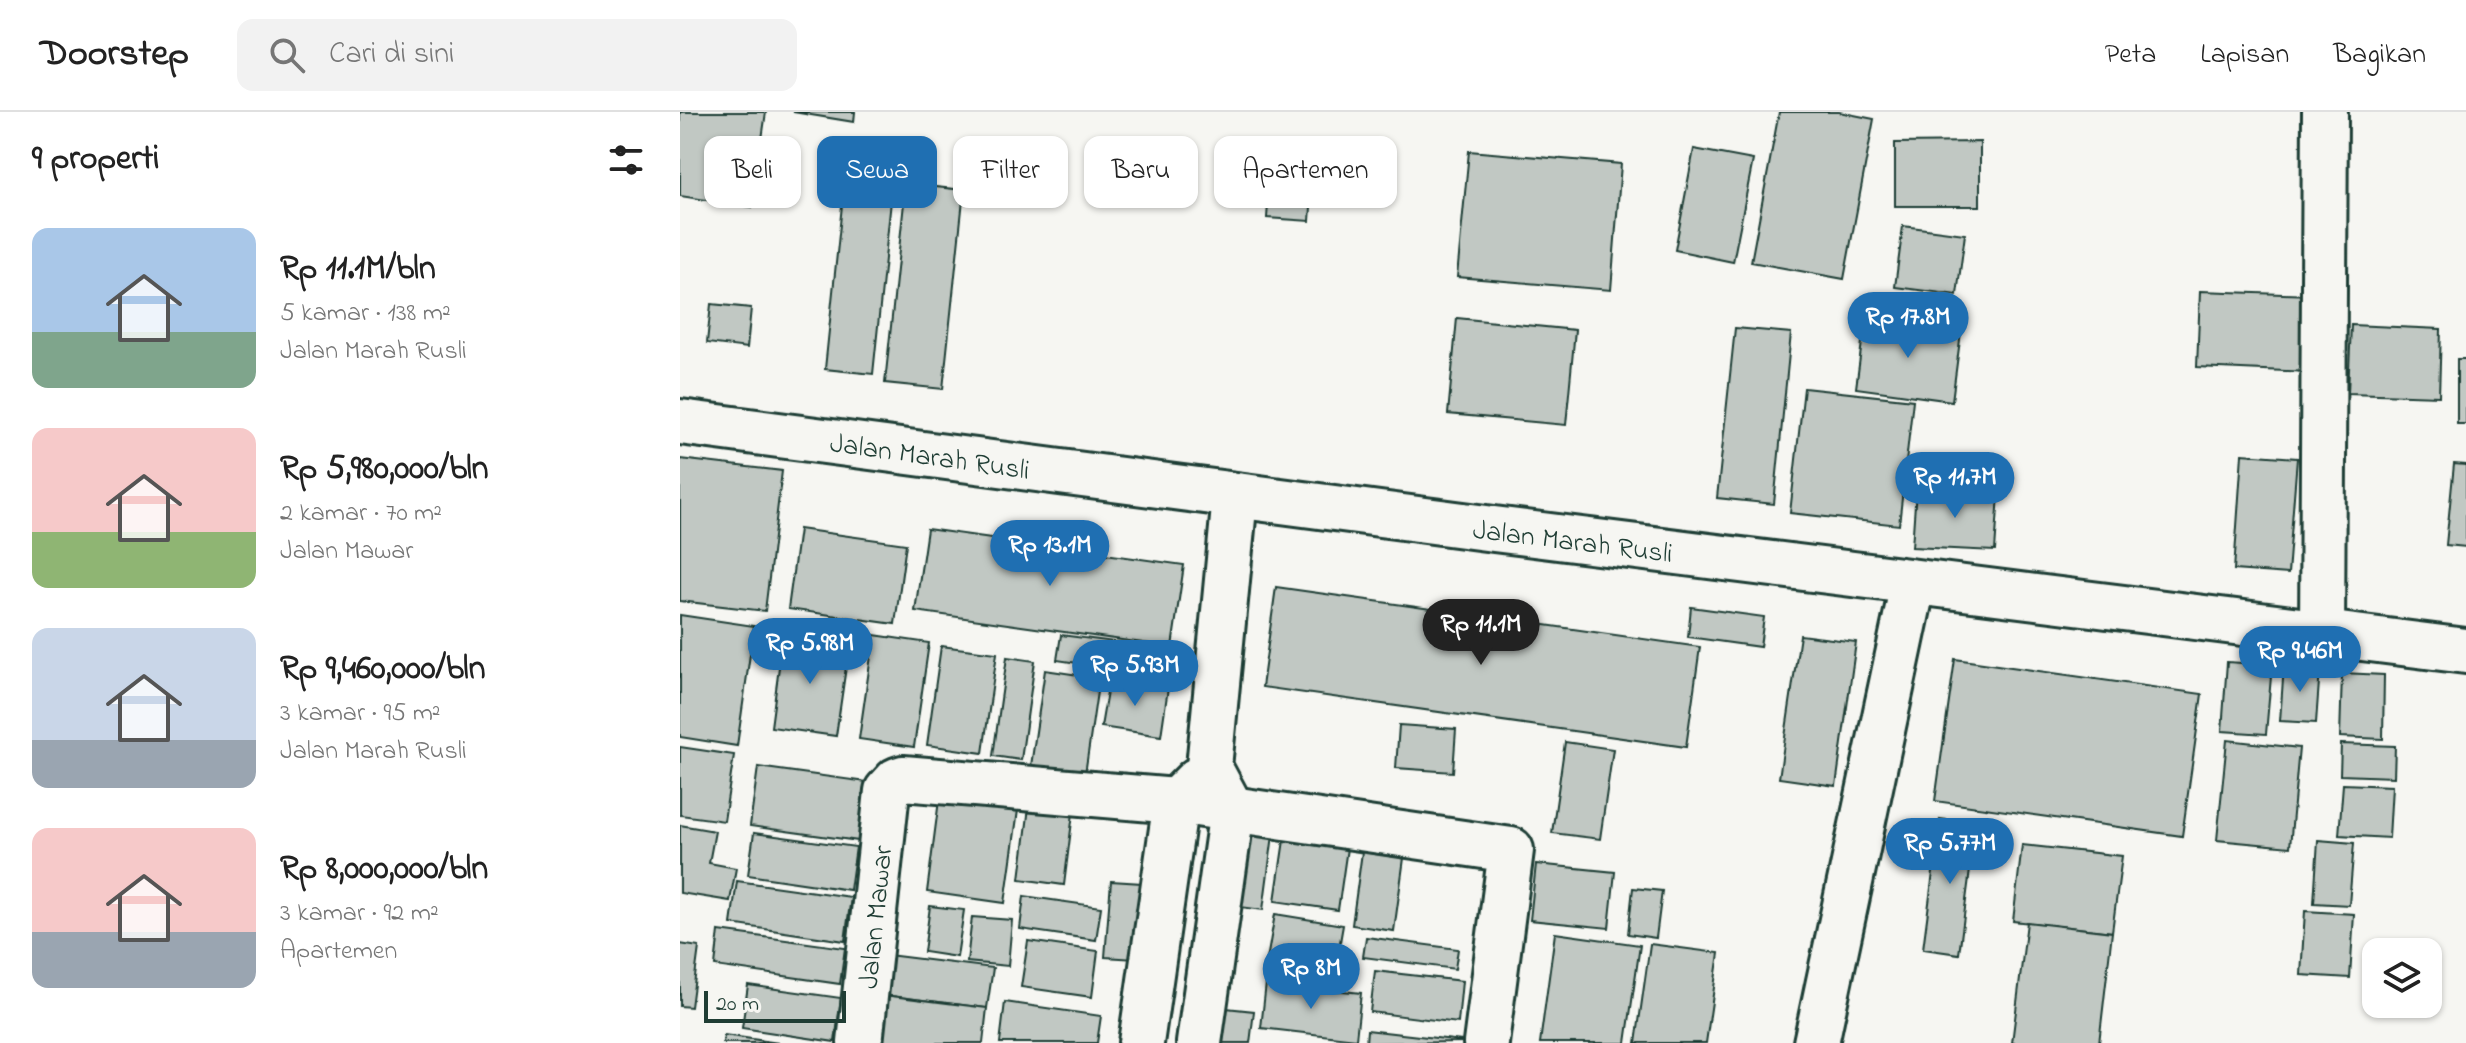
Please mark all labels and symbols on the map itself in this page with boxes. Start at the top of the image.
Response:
pin: Rp 17.8M [1825,292,1991,360]
street label: Jalan Marah Rusli [827,424,1032,493]
pin: Rp 11.7M [1872,452,2038,520]
street label: Jalan Marah Rusli [1470,511,1675,576]
pin: Rp 13.1M [967,520,1133,588]
pin: Rp 11.1M [1398,599,1564,667]
pin: Rp 5.98M [727,618,893,686]
pin: Rp 9.46M [2217,626,2383,694]
pin: Rp 5.93M [1052,640,1218,708]
pin: Rp 5.77M [1867,818,2033,886]
street label: Jalan Mawar [850,843,905,991]
pin: Rp 8M [1255,943,1367,1011]
scale bar [704,987,846,1023]

